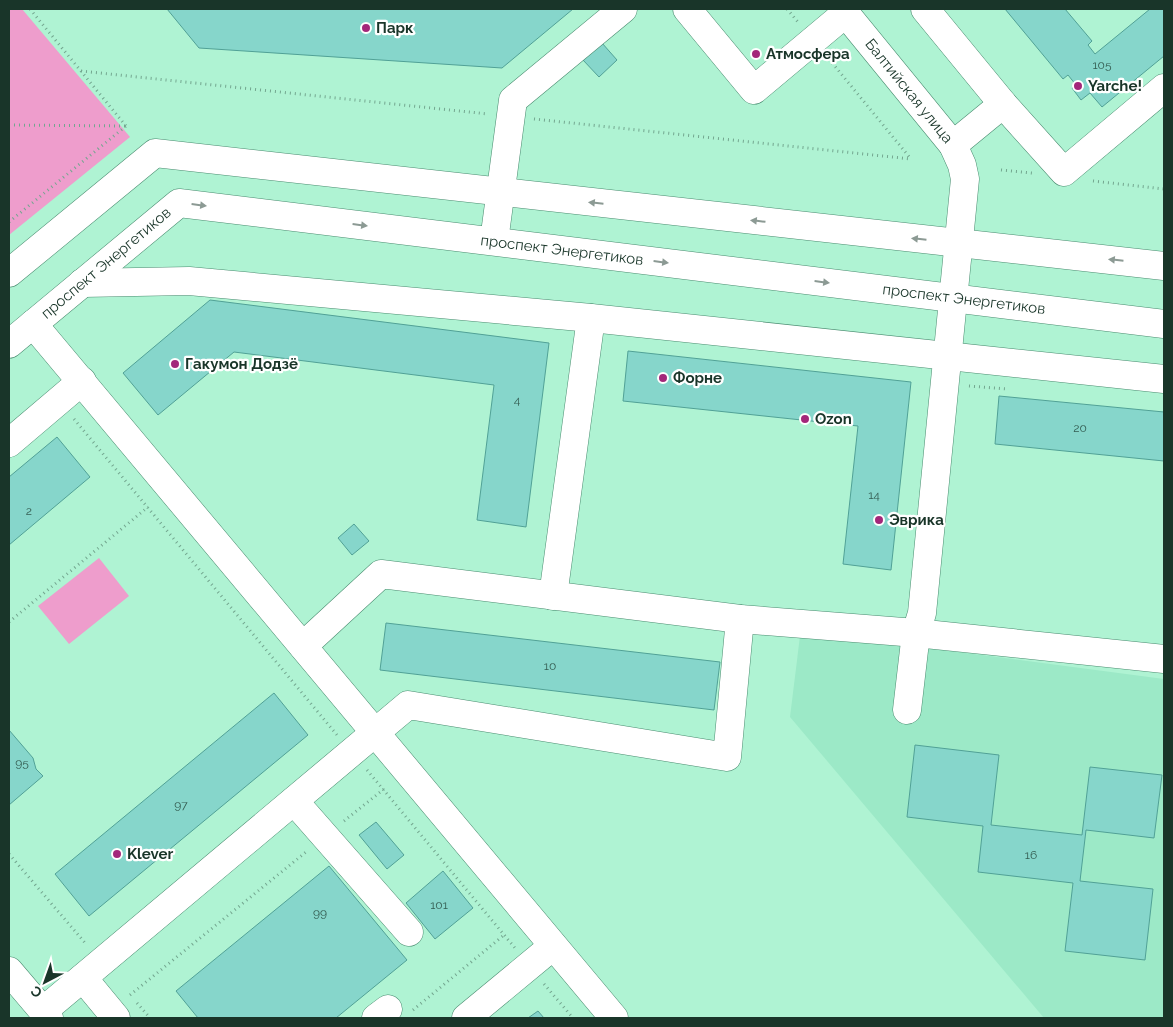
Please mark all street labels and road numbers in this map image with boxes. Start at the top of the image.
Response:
street label: Балтийская улица [861,35,957,147]
street label: проспект Энергетиков [37,203,175,323]
street label: проспект Энергетиков [480,231,644,269]
street label: проспект Энергетиков [882,280,1046,318]

